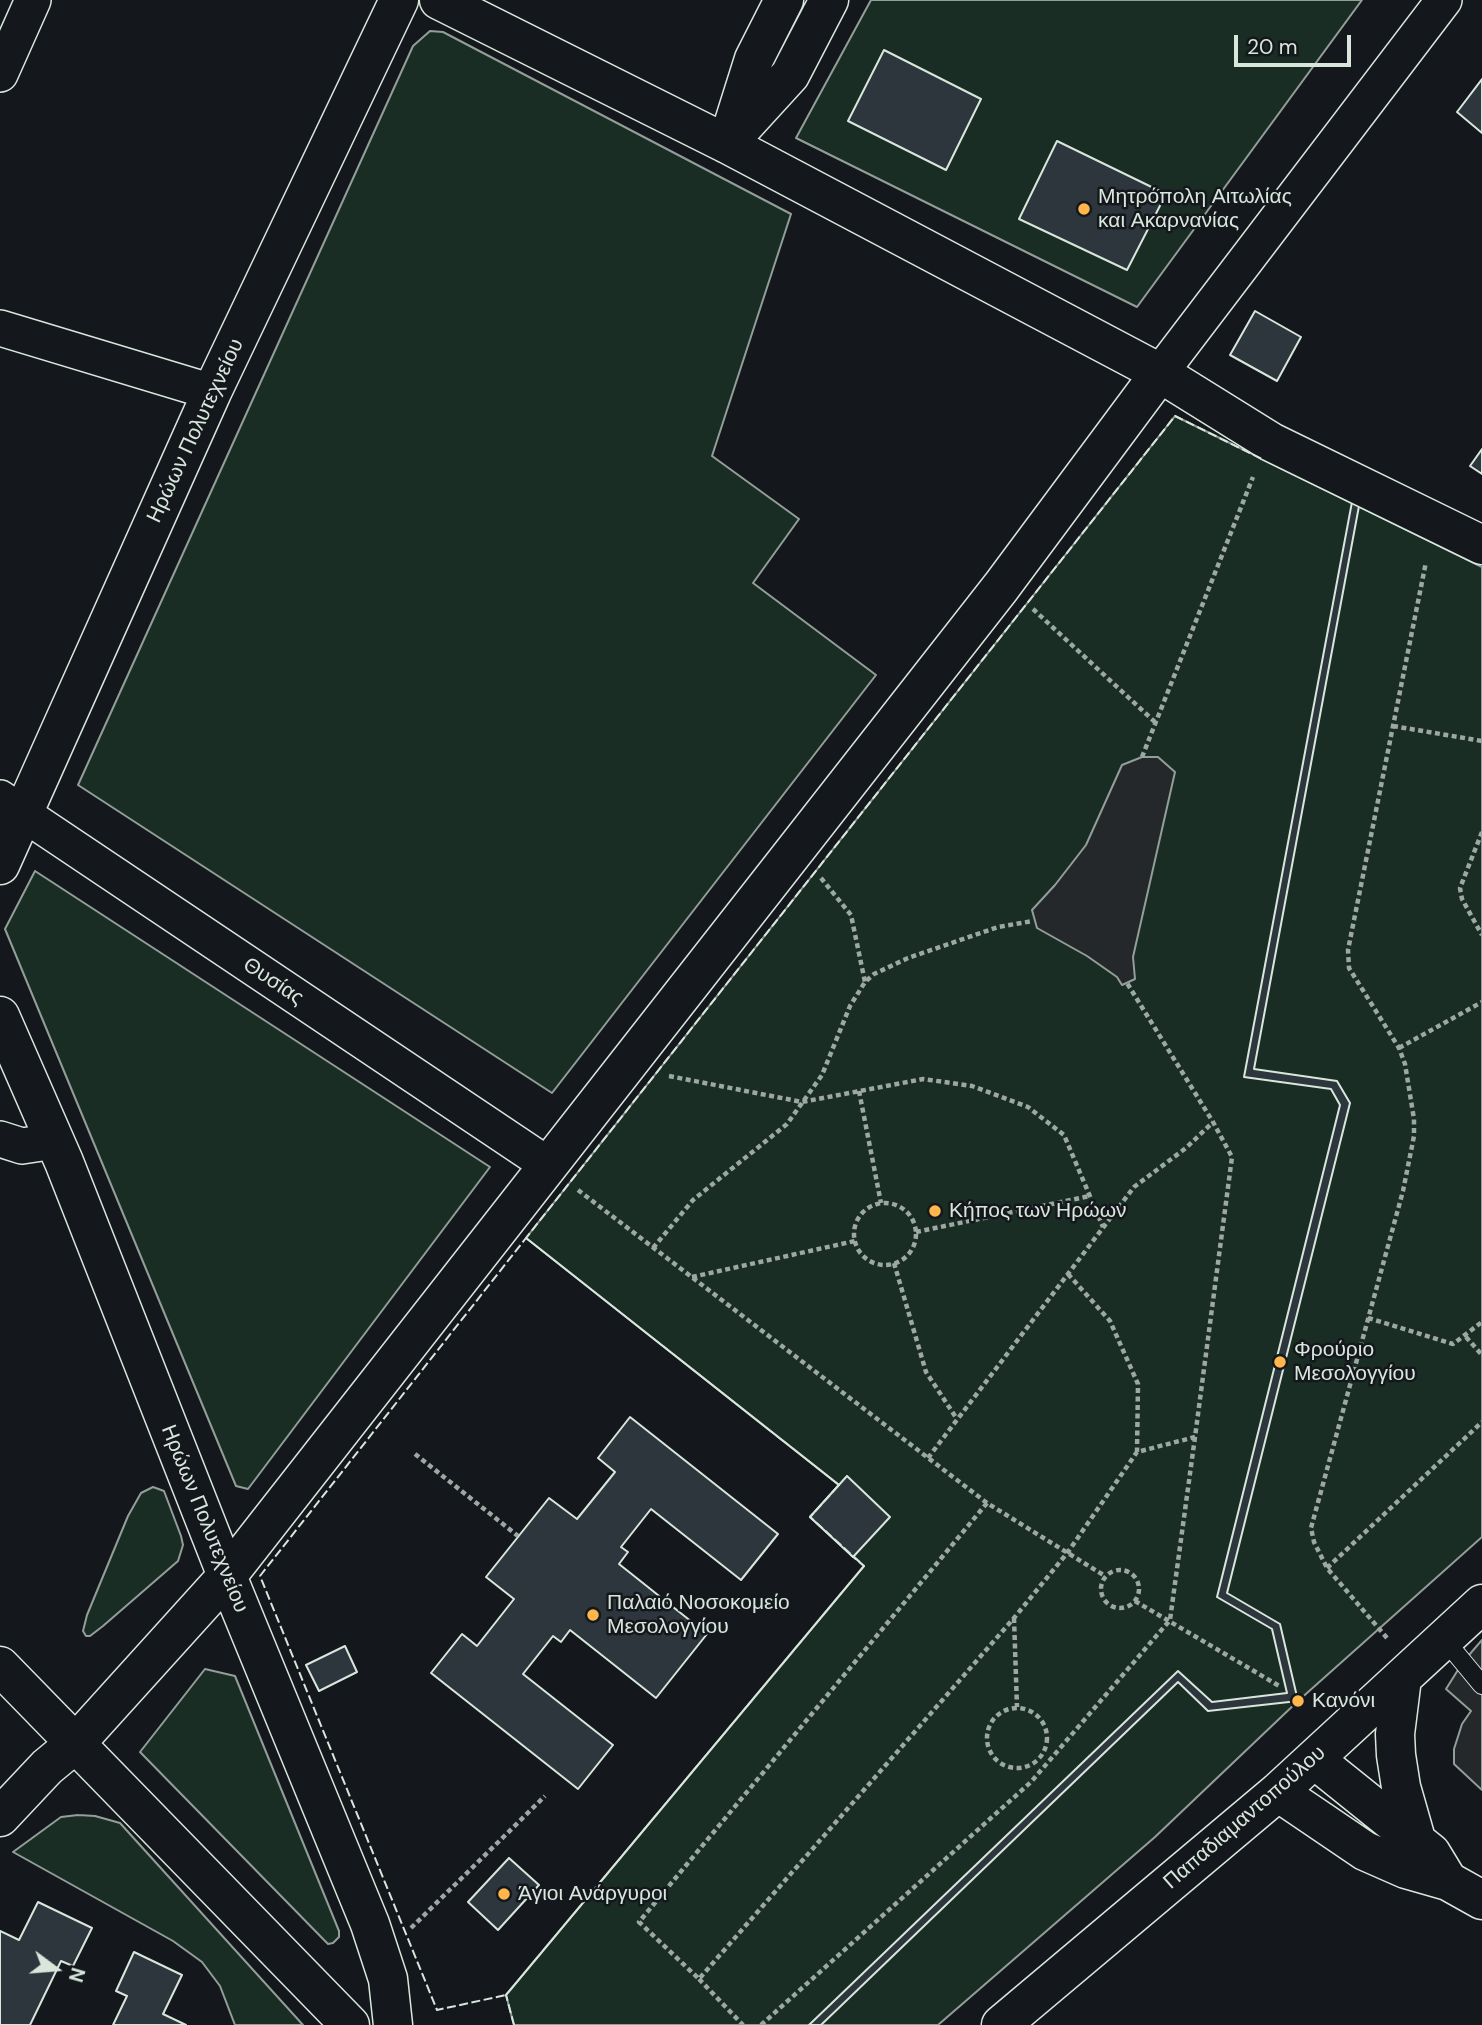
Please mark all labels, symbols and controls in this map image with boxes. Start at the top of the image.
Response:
scale bar [1237,21,1354,65]
text: 20 m [1247,33,1298,61]
place label: Μητρόπολη Αιτωλίας και Ακαρνανίας [1098,184,1292,234]
marker: Μητρόπολη Αιτωλίας και Ακαρνανίας [1076,201,1092,217]
street label: Ηρώων Πολυτεχνείου [142,335,250,527]
street label: Θυσίας [238,953,308,1011]
place label: Κήπος των Ηρώων [949,1198,1127,1224]
marker: Κήπος των Ηρώων [927,1203,943,1219]
place label: Φρούριο Μεσολογγίου [1294,1337,1416,1387]
marker: Φρούριο Μεσολογγίου [1272,1354,1288,1370]
street label: Ηρώων Πολυτεχνείου [155,1421,253,1617]
place label: Παλαιό Νοσοκομείο Μεσολογγίου [607,1590,790,1640]
marker: Παλαιό Νοσοκομείο Μεσολογγίου [585,1607,601,1623]
place label: Κανόνι [1312,1688,1375,1714]
marker: Κανόνι [1290,1693,1306,1709]
street label: Παπαδιαμαντοπούλου [1159,1741,1331,1895]
place label: Άγιοι Ανάργυροι [518,1881,667,1907]
marker: Άγιοι Ανάργυροι [496,1886,512,1902]
north arrow [21,1934,91,2004]
text: N [63,1965,91,1985]

